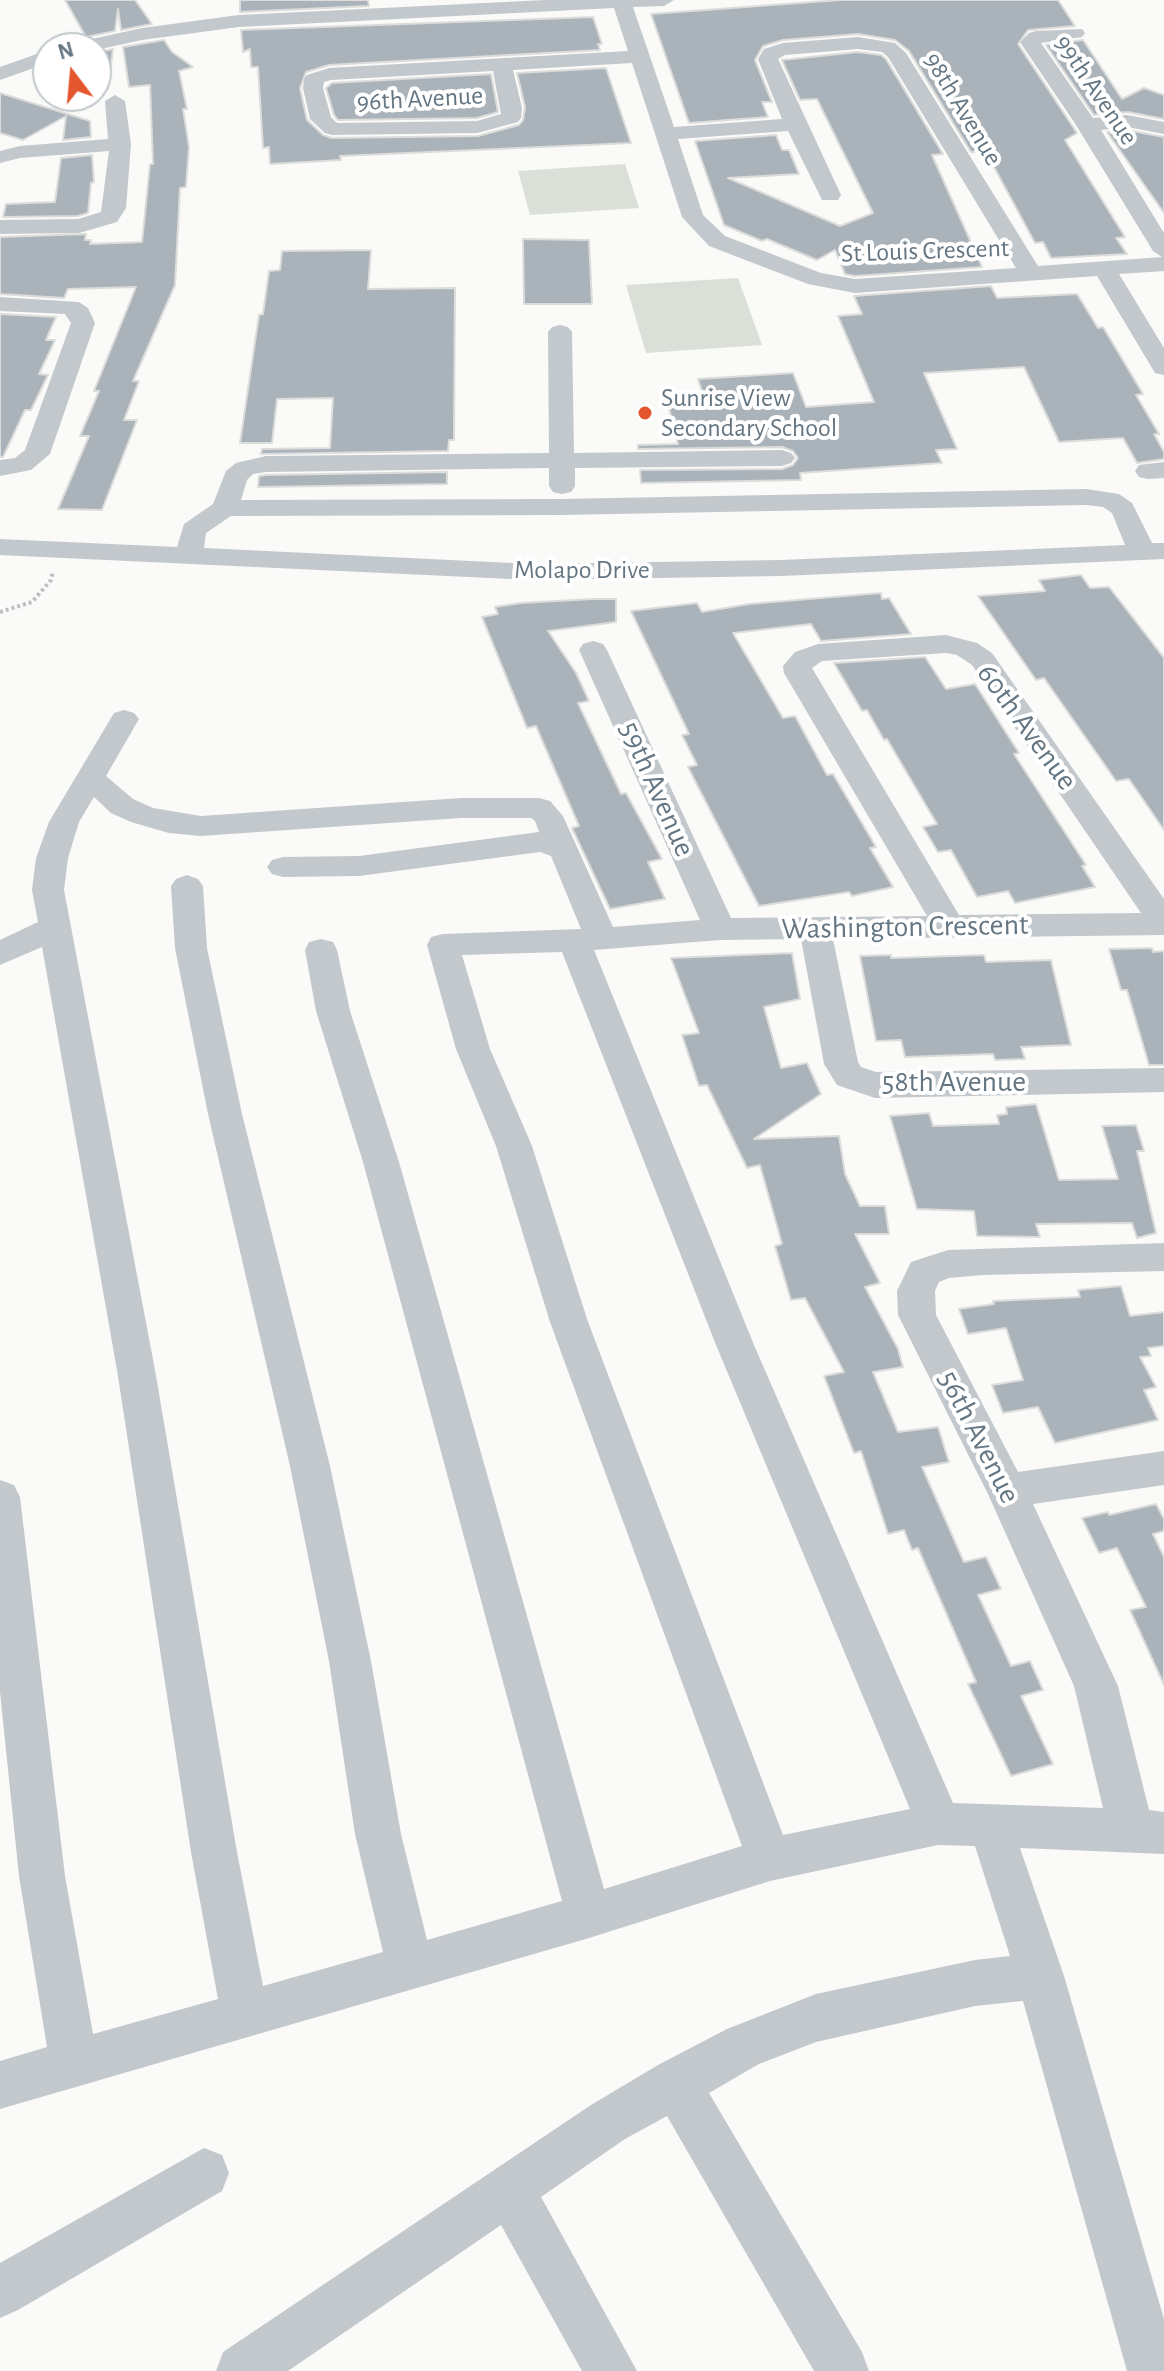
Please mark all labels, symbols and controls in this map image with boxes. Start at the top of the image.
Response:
street label: 99th Avenue [1048,29,1144,151]
north arrow [32,32,112,112]
text: N [56,38,76,64]
street label: 98th Avenue [917,47,1009,171]
street label: 96th Avenue [356,80,484,118]
street label: St Louis Crescent [840,232,1010,270]
place label: Sunrise View Secondary School [661,382,837,444]
marker: Sunrise View Secondary School [636,404,654,422]
street label: Molapo Drive [514,554,650,586]
street label: 60th Avenue [969,657,1085,797]
street label: 59th Avenue [611,716,703,862]
street label: Washington Crescent [781,907,1029,947]
street label: 58th Avenue [882,1064,1026,1100]
street label: 56th Avenue [930,1365,1028,1509]

